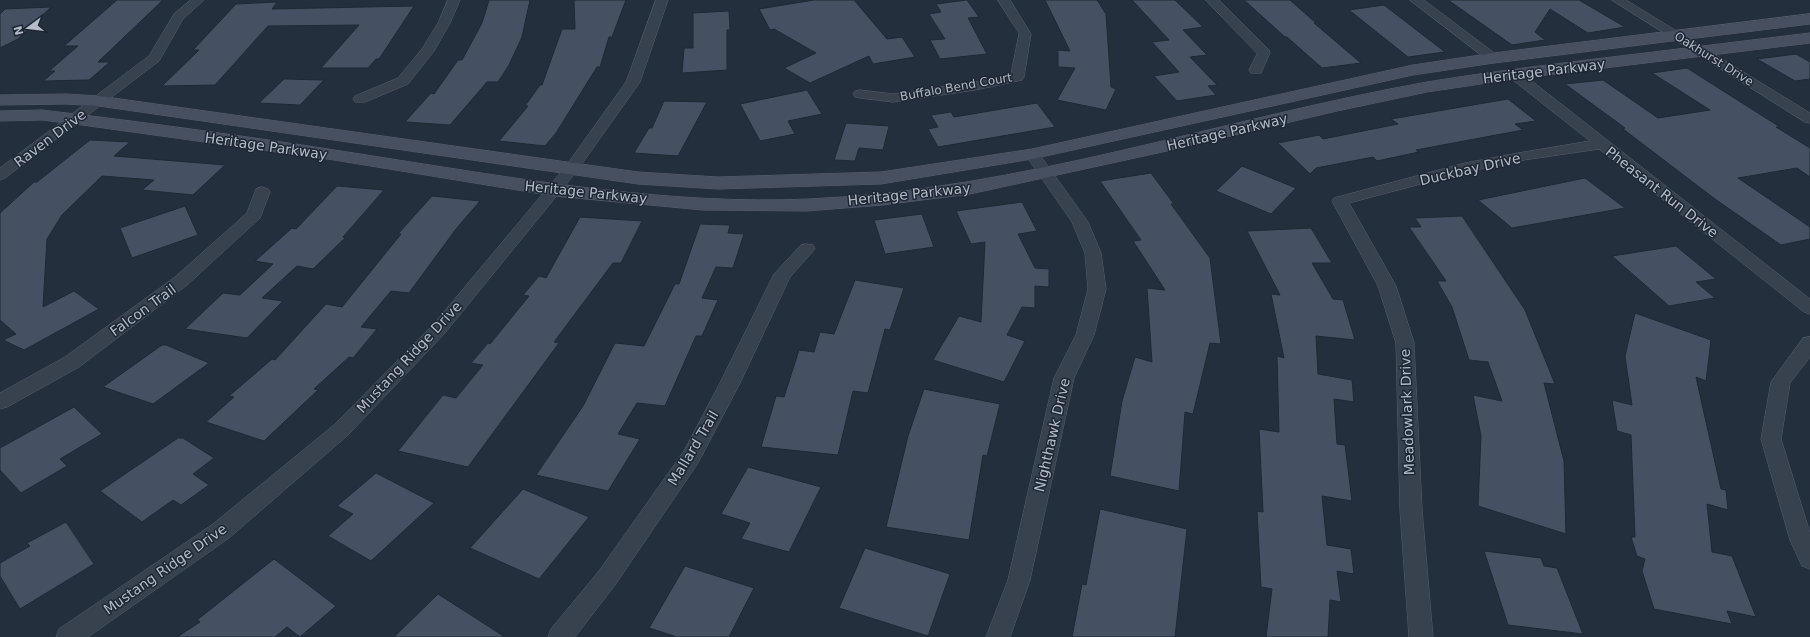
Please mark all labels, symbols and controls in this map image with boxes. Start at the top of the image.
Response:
north arrow [8,8,48,48]
text: N [11,24,26,37]
street label: Oakhurst Drive [1672,29,1756,89]
street label: Heritage Parkway [1482,56,1606,86]
street label: Buffalo Bend Court [899,70,1013,104]
street label: Raven Drive [11,106,89,170]
street label: Heritage Parkway [1165,110,1289,154]
street label: Heritage Parkway [204,129,328,163]
street label: Pheasant Run Drive [1603,143,1721,241]
street label: Duckbay Drive [1418,150,1522,188]
street label: Heritage Parkway [524,178,648,206]
street label: Heritage Parkway [847,180,971,208]
street label: Falcon Trail [107,281,179,339]
street label: Mustang Ridge Drive [353,298,465,416]
street label: Meadowlark Drive [1397,349,1417,475]
street label: Nighthawk Drive [1031,376,1073,494]
street label: Mallard Trail [664,408,722,488]
street label: Mustang Ridge Drive [100,520,230,618]

